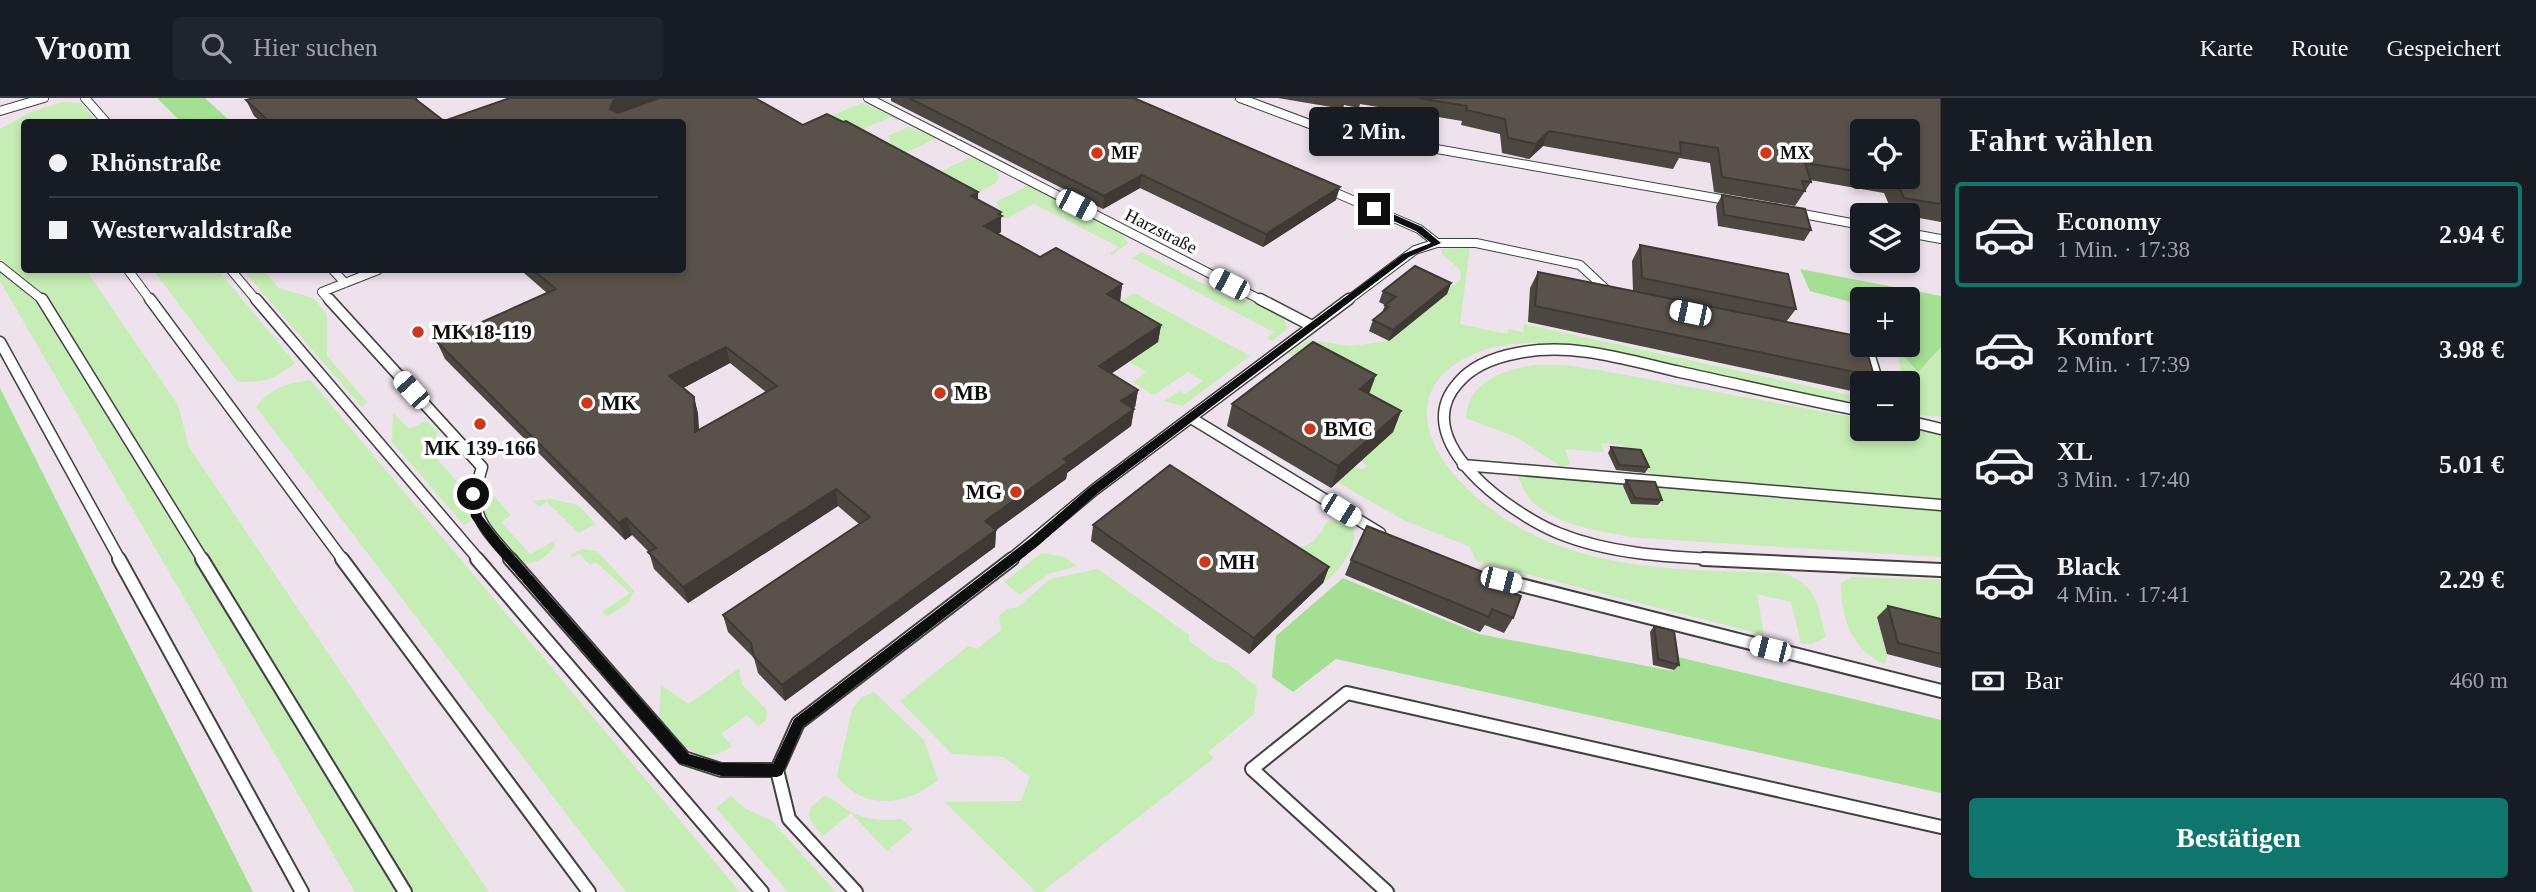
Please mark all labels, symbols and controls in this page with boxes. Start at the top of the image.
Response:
search box [173,17,663,80]
icon: search [197,29,235,67]
text: Vroom [35,30,131,66]
text: Hier suchen [253,33,378,62]
text: Karte [2200,35,2253,61]
text: Route [2291,35,2348,61]
text: Gespeichert [2386,35,2501,61]
callout: 2 Min. [1309,108,1439,156]
text: 2 Min. [1342,119,1406,144]
map controls [1850,119,1920,441]
button: locate [1850,119,1920,189]
text: Fahrt wählen [1969,122,2153,158]
place label: MF [1111,143,1139,163]
place label: MX [1780,143,1810,163]
marker: MF [1089,145,1105,161]
marker: MX [1758,145,1774,161]
text: Rhönstraße [91,148,221,177]
car [1053,186,1100,224]
route end [1358,193,1390,225]
button: layers [1850,203,1920,273]
icon: car [1973,203,2036,266]
street label: Harzstraße [1122,204,1200,258]
text: Economy [2057,207,2161,236]
text: Westerwaldstraße [91,215,292,244]
text: 2.94 € [2439,220,2504,249]
text: 1 Min. · 17:38 [2057,237,2190,262]
car [1206,265,1253,303]
button: + [1850,287,1920,357]
car [1668,298,1713,328]
icon: car [1973,318,2036,381]
place label: MK 18-119 [432,320,532,344]
text: Komfort [2057,322,2154,351]
marker: MK 18-119 [410,324,426,340]
text: 3.98 € [2439,335,2504,364]
text: 2 Min. · 17:39 [2057,352,2190,377]
car [390,367,433,413]
button: − [1850,371,1920,441]
place label: MB [954,381,988,405]
marker: MB [932,385,948,401]
place label: MK [601,391,638,415]
marker: MK [579,395,595,411]
marker: MK 139-166 [472,416,488,432]
place label: BMC [1324,417,1373,441]
marker: BMC [1302,421,1318,437]
icon: car [1973,433,2036,496]
place label: MK 139-166 [424,436,536,460]
text: XL [2057,437,2093,466]
text: 5.01 € [2439,450,2504,479]
text: 3 Min. · 17:40 [2057,467,2190,492]
route start [457,478,489,510]
place label: MG [966,480,1002,504]
marker: MG [1008,484,1024,500]
car [1318,490,1365,530]
icon: car [1973,548,2036,611]
place label: MH [1219,550,1255,574]
text: Black [2057,552,2121,581]
marker: MH [1197,554,1213,570]
car [1479,565,1524,595]
text: 2.29 € [2439,565,2504,594]
text: 4 Min. · 17:41 [2057,582,2190,607]
car [1748,634,1793,664]
icon: cash [1969,662,2007,700]
text: Bar [2025,666,2063,695]
text: 460 m [2450,668,2508,693]
button: Bestätigen [1969,798,2508,878]

